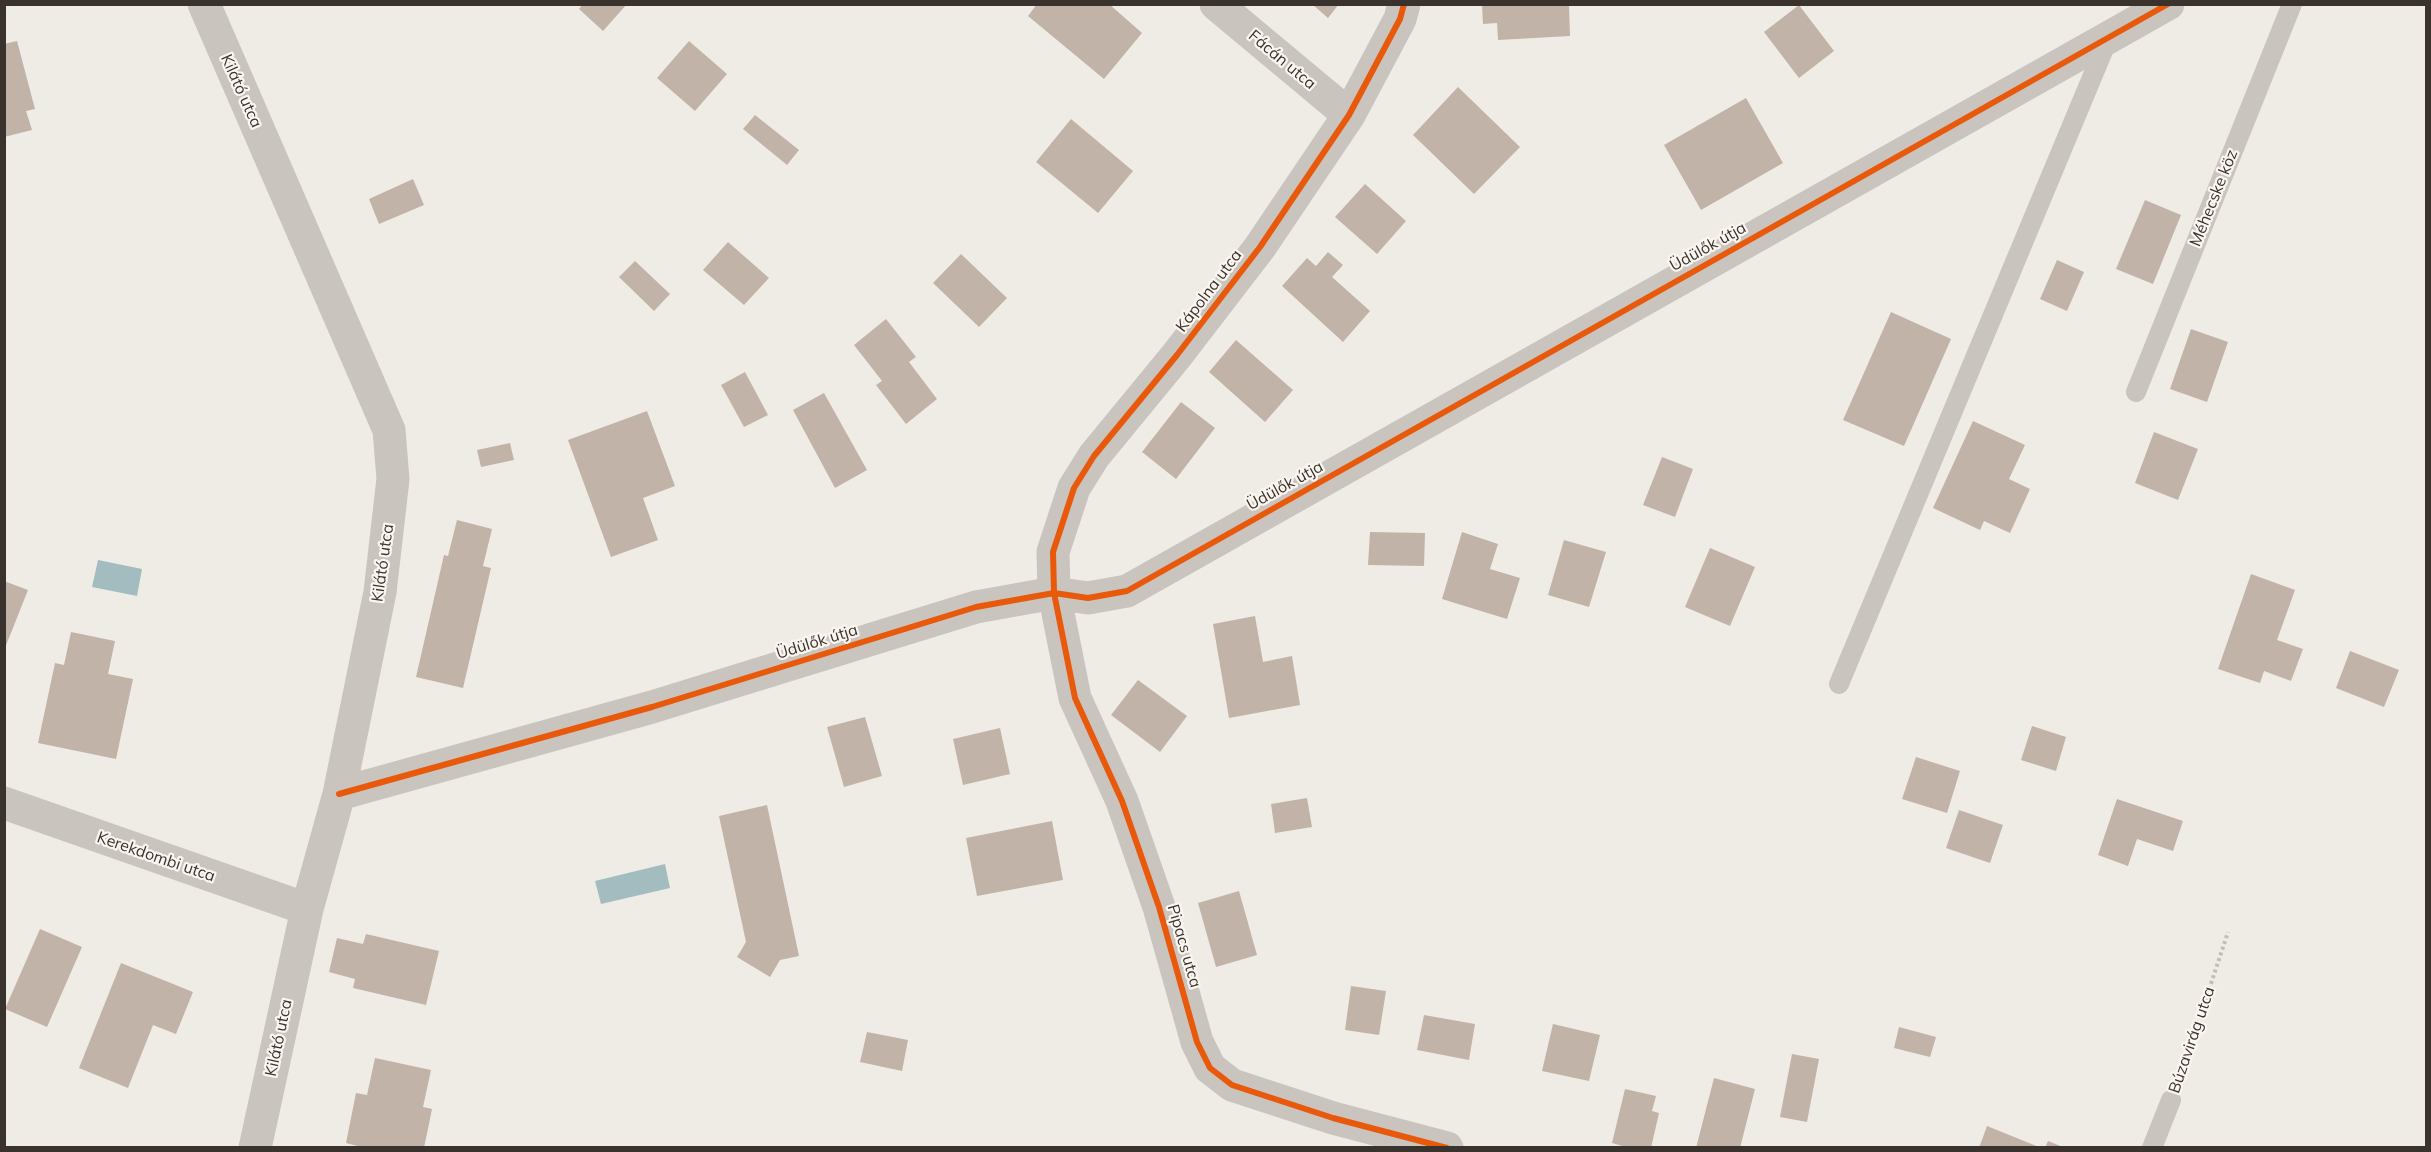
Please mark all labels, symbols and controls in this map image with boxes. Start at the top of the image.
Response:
street label: Fácán utca [1244,26,1320,94]
street label: Kilátó utca [216,51,266,131]
street label: Méhecske köz [2186,147,2242,249]
street label: Üdülők útja [1667,218,1749,276]
street label: Kápolna utca [1172,246,1246,336]
street label: Üdülők útja [1244,457,1326,515]
street label: Kilátó utca [368,523,398,603]
street label: Üdülők útja [774,621,860,663]
street label: Kerekdombi utca [94,828,218,886]
street label: Pipacs utca [1163,902,1205,990]
street label: Búzavirág utca [2165,984,2219,1096]
street label: Kilátó utca [261,998,297,1078]

